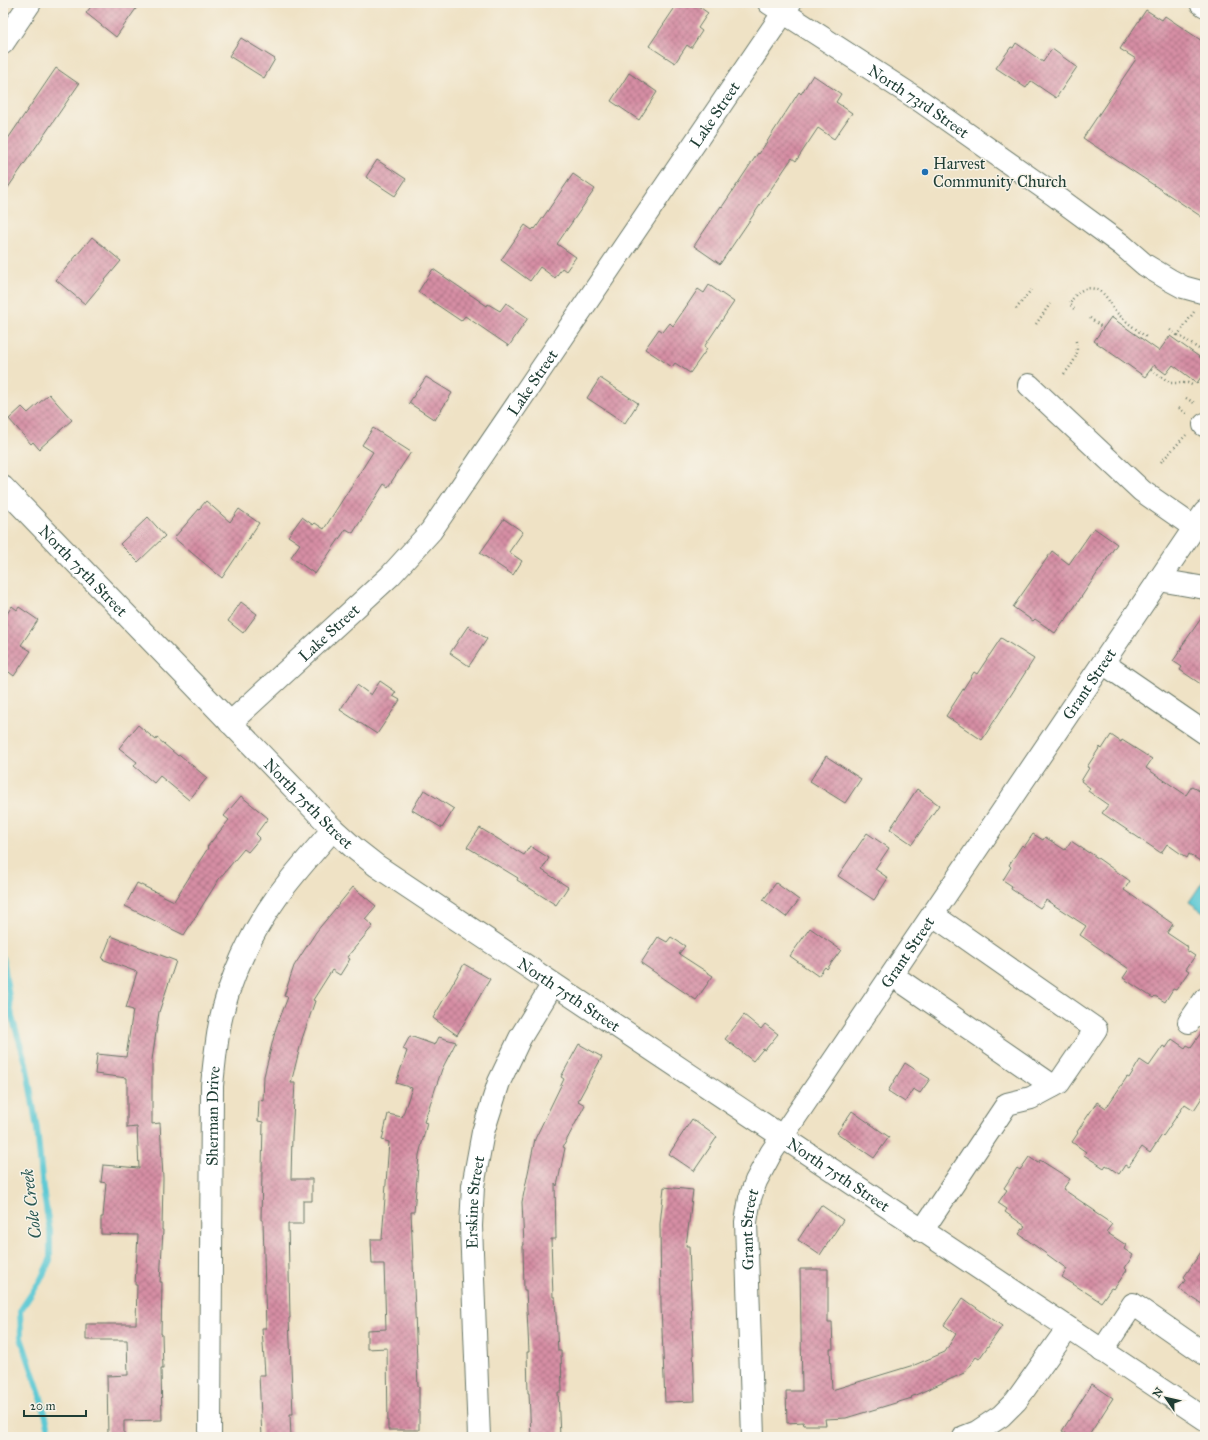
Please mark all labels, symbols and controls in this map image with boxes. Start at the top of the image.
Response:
street label: North 73rd Street [864,61,973,142]
street label: Lake Street [686,78,744,151]
place label: Harvest Community Church [933,154,1067,191]
marker: Harvest Community Church [920,167,930,177]
street label: Lake Street [503,346,562,419]
street label: North 75th Street [35,521,132,621]
street label: Lake Street [295,600,364,665]
street label: Grant Street [1058,644,1120,723]
street label: North 75th Street [260,754,357,853]
street label: Grant Street [877,913,939,992]
street label: North 75th Street [514,954,624,1036]
street label: Sherman Drive [203,1065,224,1166]
street label: North 75th Street [784,1134,894,1216]
street label: Erskine Street [462,1154,488,1249]
water label: Cole Creek [17,1167,46,1240]
street label: Grant Street [737,1186,763,1270]
north arrow [1146,1378,1186,1418]
text: N [1150,1385,1166,1400]
scale bar [24,1392,86,1418]
text: 20 m [30,1399,56,1413]

